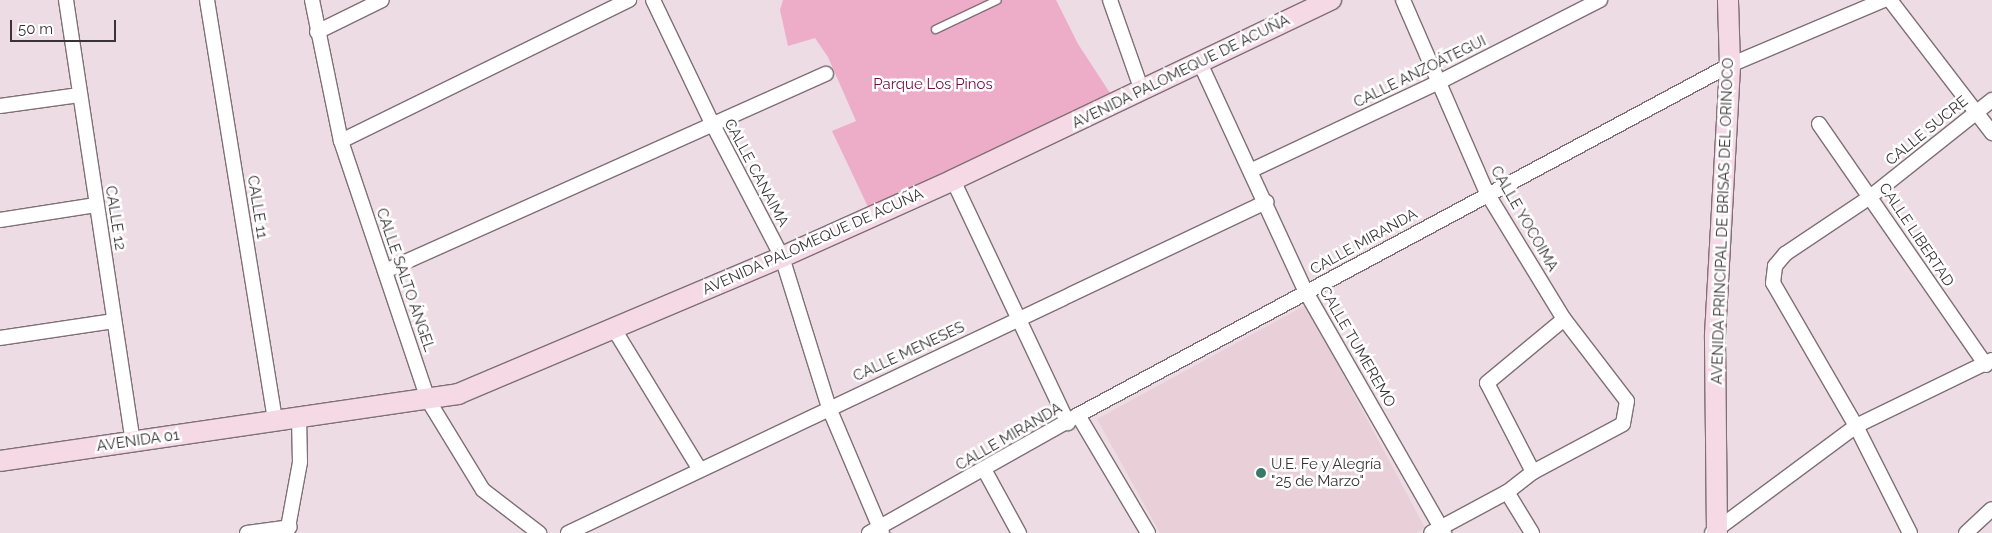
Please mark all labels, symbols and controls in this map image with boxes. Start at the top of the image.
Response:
scale bar [12,10,119,42]
street label: AVENIDA PALOMEQUE DE ACUÑA [1069,11,1293,133]
text: 50 m [18,20,53,38]
street label: CALLE ANZOÁTEGUI [1351,32,1489,112]
street label: AVENIDA PRINCIPAL DE BRISAS DEL ORINOCO [1708,57,1738,385]
park label: Parque Los Pinos [873,76,993,94]
street label: CALLE SUCRE [1882,92,1972,170]
street label: CALLE CANAIMA [720,116,792,230]
street label: CALLE YOCOIMA [1486,163,1562,275]
street label: CALLE 11 [243,174,271,240]
street label: CALLE LIBERTAD [1875,180,1957,290]
street label: CALLE 12 [101,185,129,251]
street label: AVENIDA PALOMEQUE DE ACUÑA [699,185,927,299]
street label: CALLE MIRANDA [1307,205,1421,279]
street label: CALLE SALTO ÁNGEL [372,206,438,354]
street label: CALLE TUMEREMO [1315,283,1399,411]
street label: CALLE MENESES [850,318,968,386]
street label: CALLE MIRANDA [953,399,1065,475]
street label: AVENIDA 01 [95,426,181,456]
place label: U.E. Fe y Alegría "25 de Marzo" [1271,455,1383,490]
marker: U.E. Fe y Alegría "25 de Marzo" [1255,467,1267,479]

